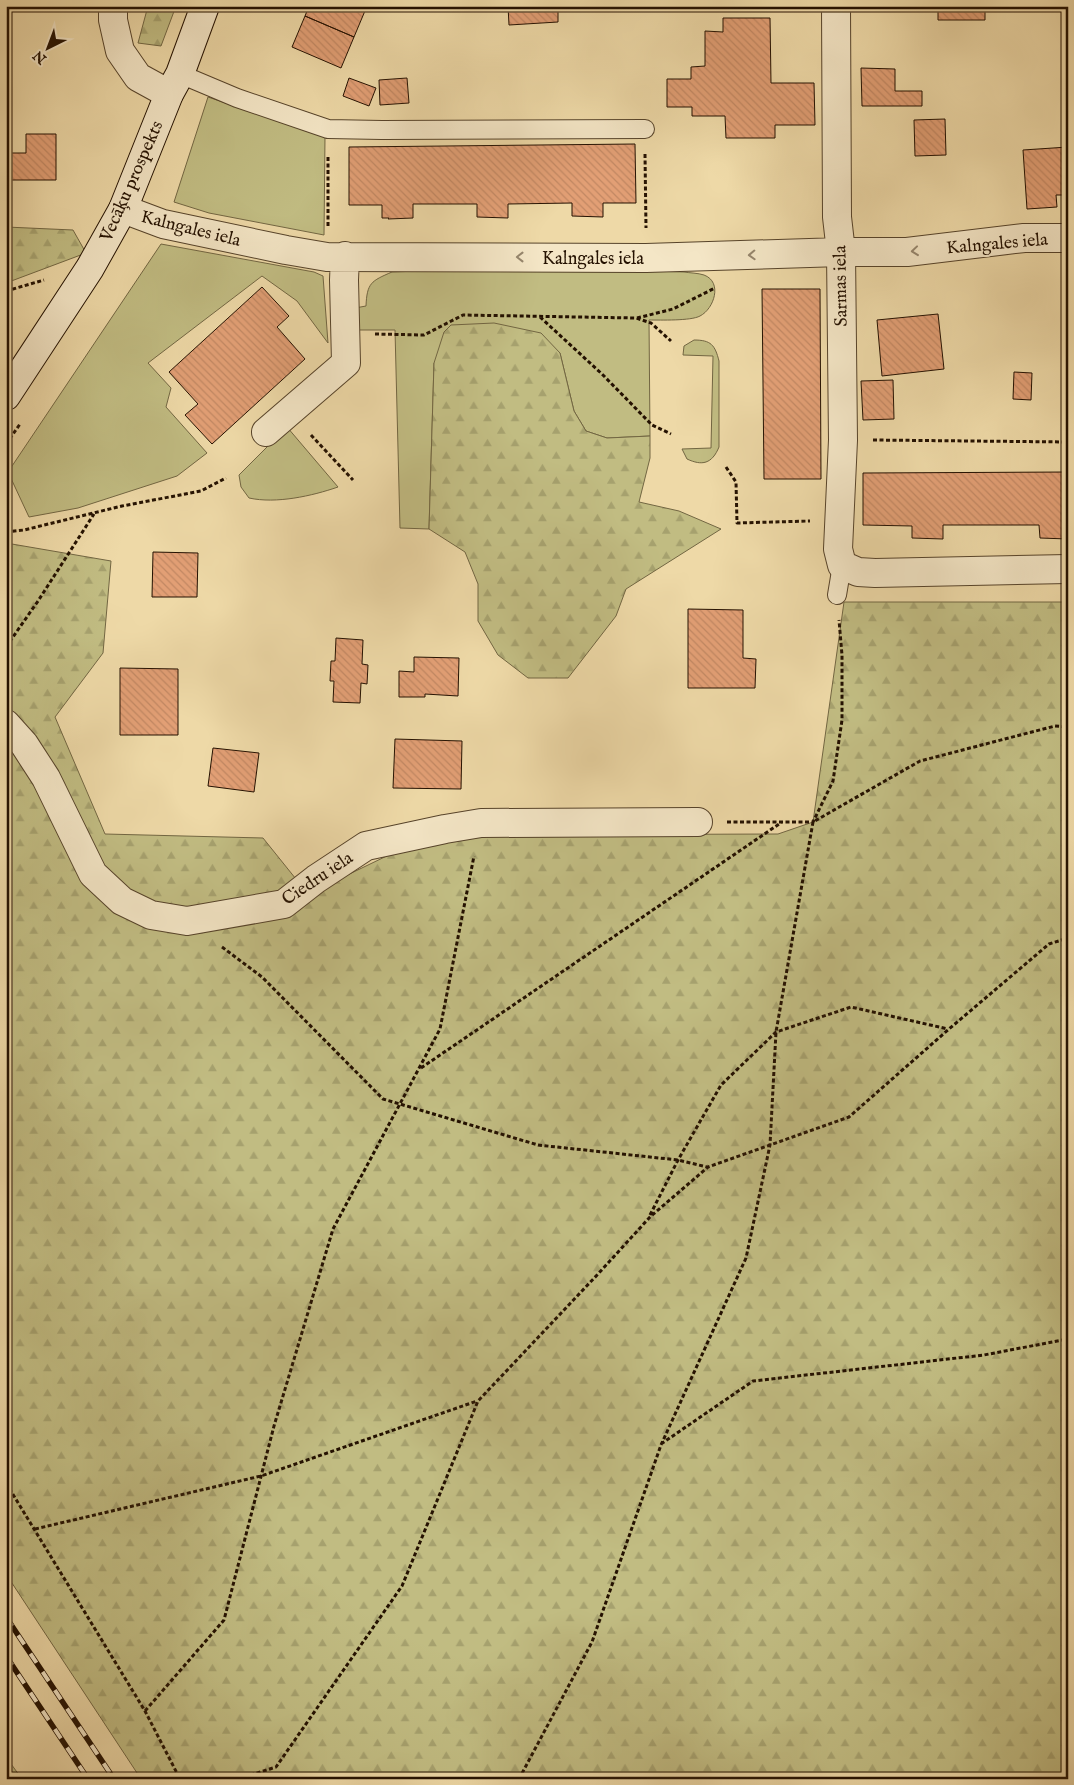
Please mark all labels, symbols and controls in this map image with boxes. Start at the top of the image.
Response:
north arrow [22,22,72,72]
text: N [29,46,51,68]
street label: Vecāķu prospekts [95,118,169,247]
street label: Kalngales iela [138,206,243,253]
street label: Kalngales iela [945,229,1049,260]
street label: Sarmas iela [829,245,854,327]
one-way arrow [910,245,918,256]
street label: Kalngales iela [542,248,644,271]
one-way arrow [748,250,756,260]
one-way arrow [516,252,524,262]
street label: Ciedru iela [278,847,358,911]

